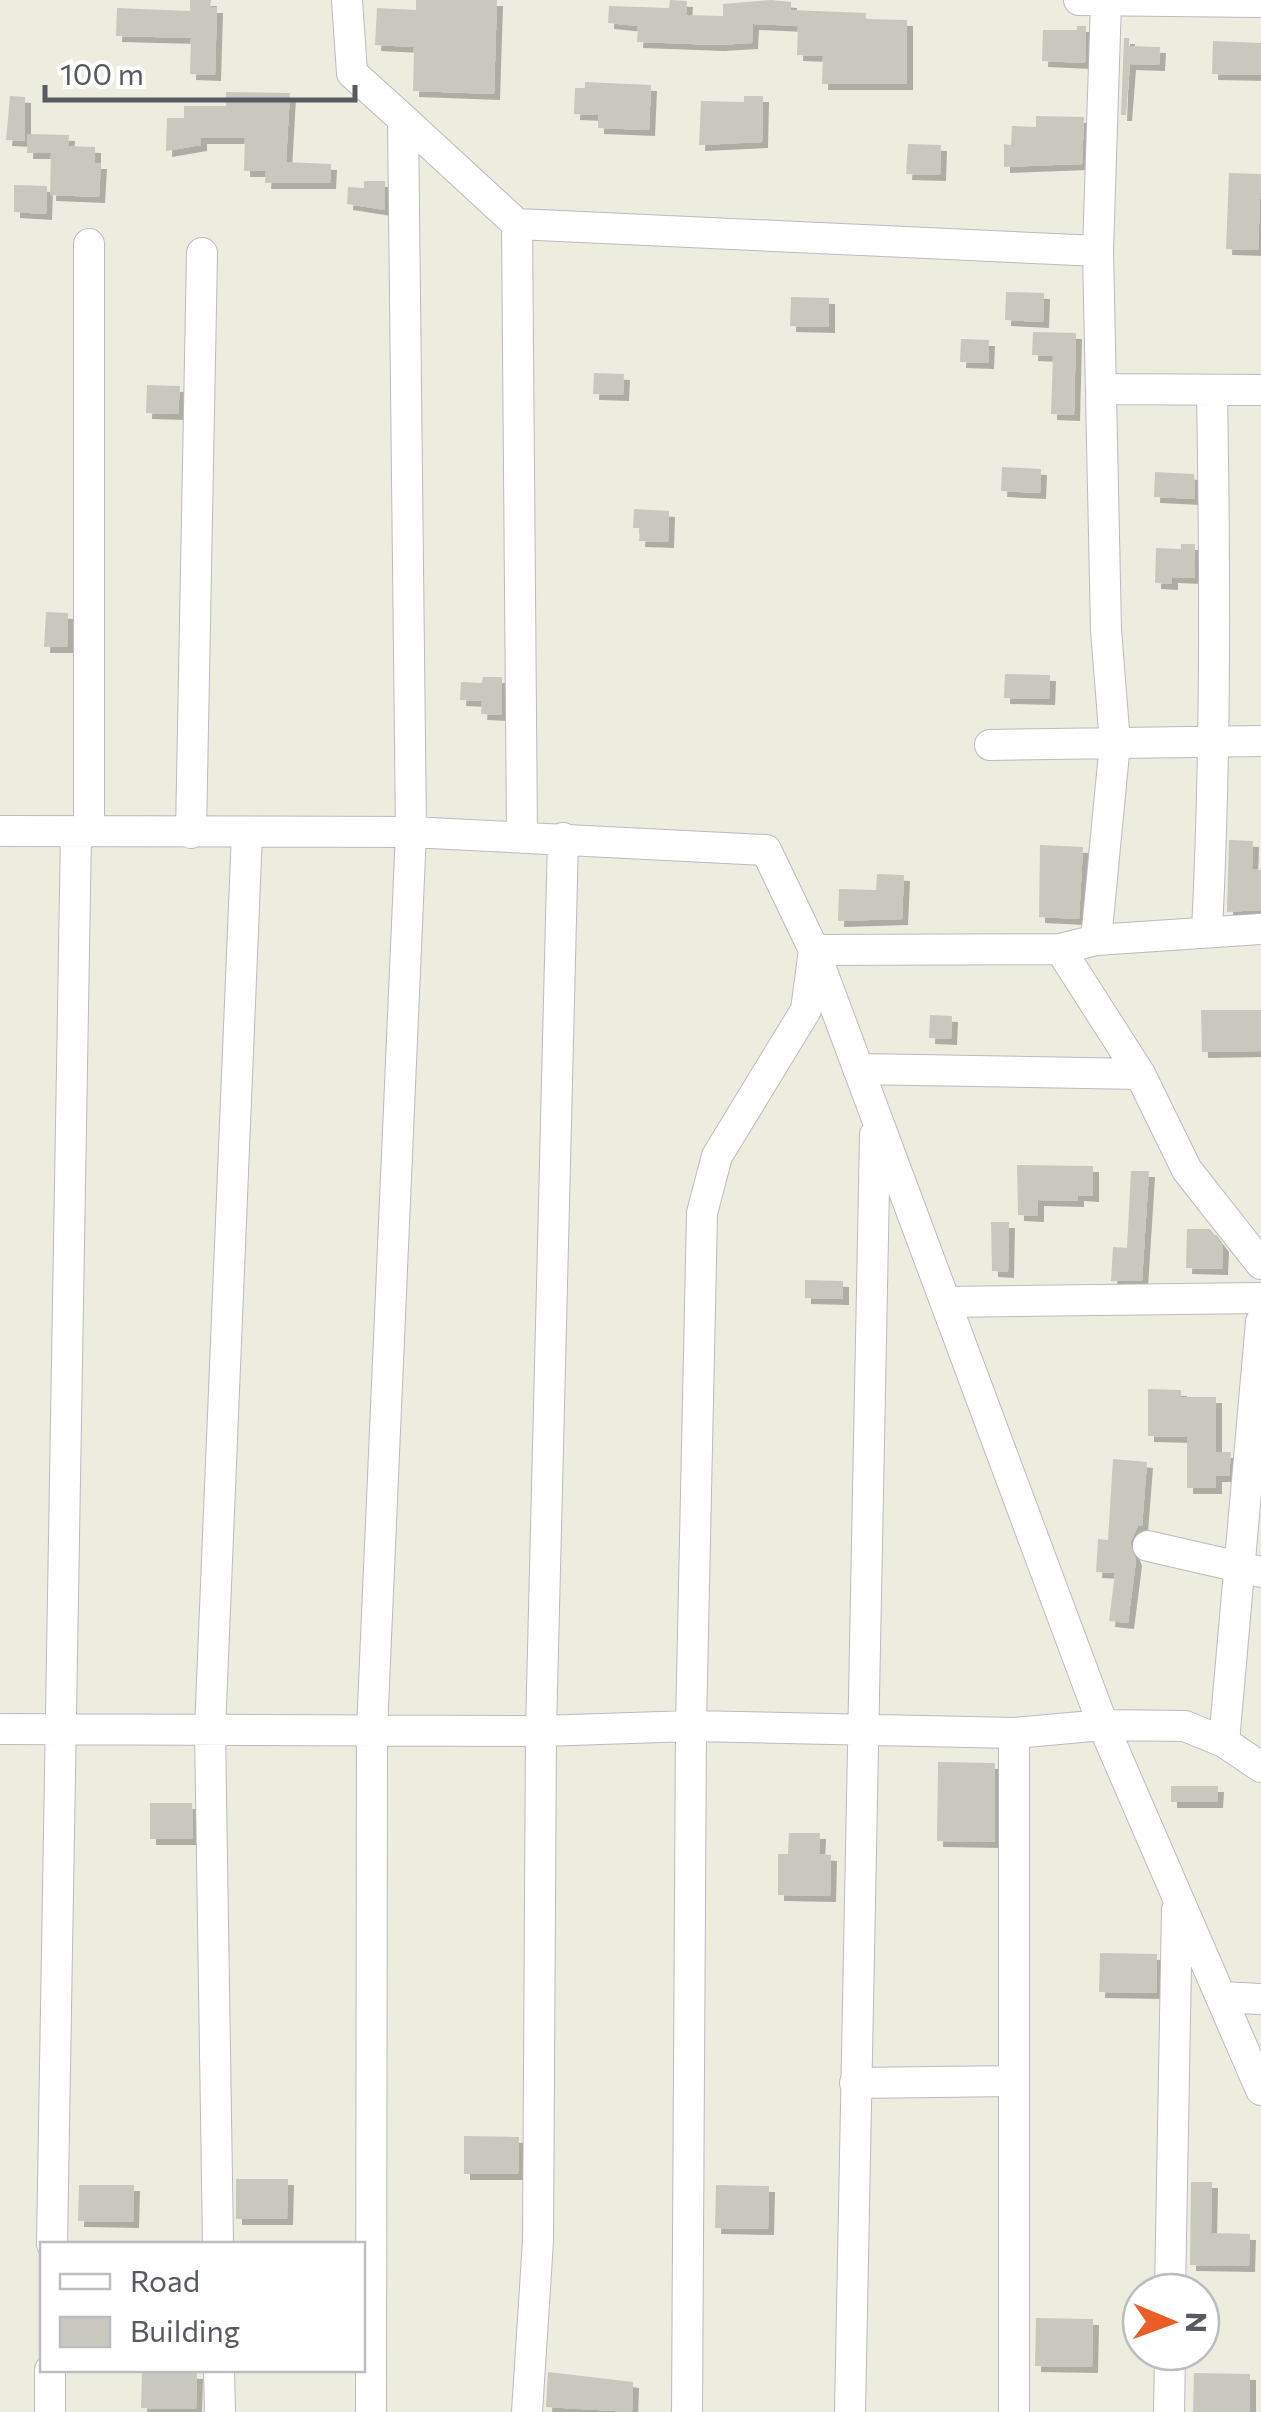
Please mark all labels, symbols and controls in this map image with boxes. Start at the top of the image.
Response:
scale bar [45,40,355,102]
text: 100 m [60,54,144,91]
legend [40,2242,365,2372]
text: Road [130,2261,200,2298]
north arrow [1121,2272,1221,2372]
text: Building [130,2311,240,2348]
text: N [1180,2312,1214,2333]

